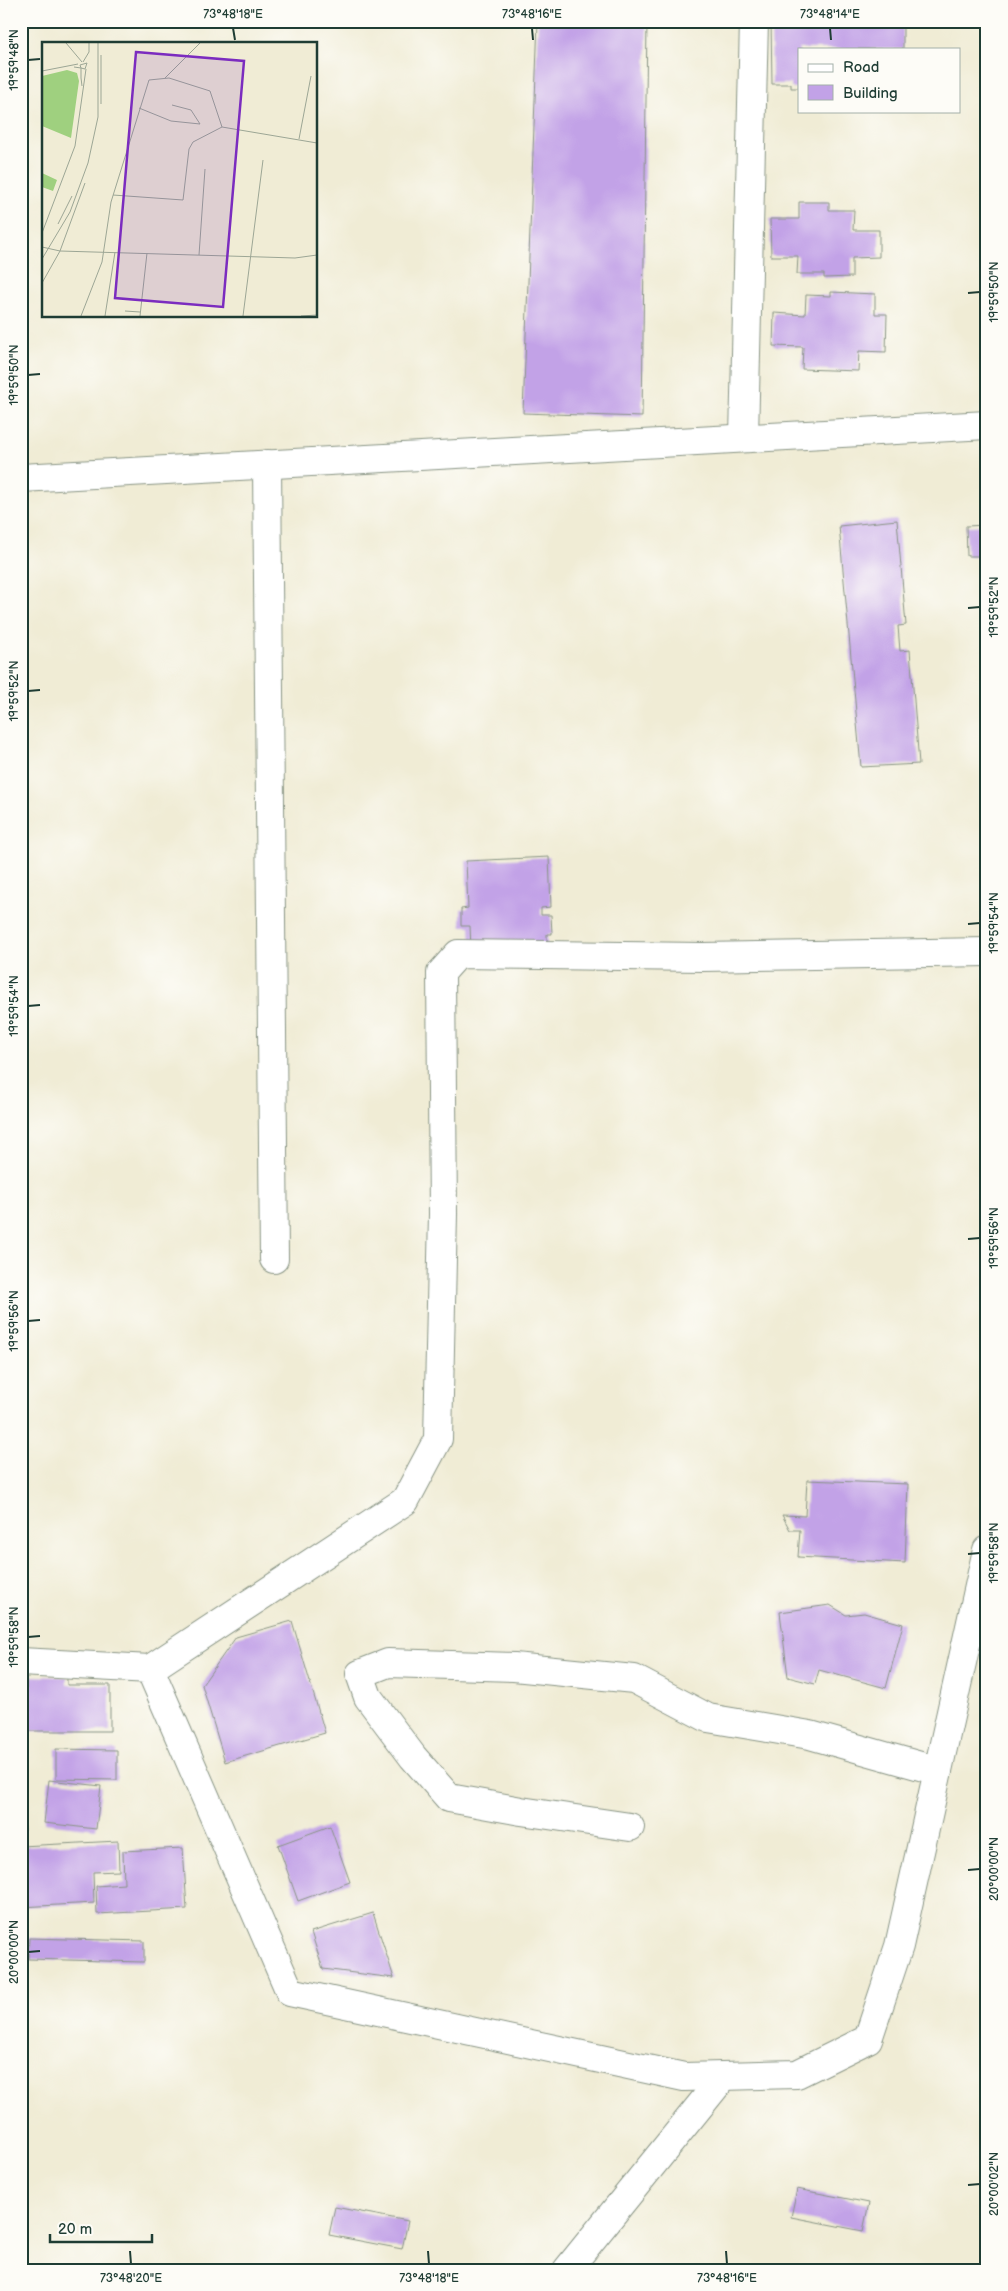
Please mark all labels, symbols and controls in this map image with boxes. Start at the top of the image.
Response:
text: 73°48'18"E [203,7,263,22]
text: 73°48'16"E [502,7,562,22]
text: 73°48'14"E [800,7,860,22]
text: 19°59'48"N [7,29,22,91]
inset map [42,42,318,318]
legend [798,48,960,112]
text: Road [843,58,879,77]
text: Building [843,84,898,103]
text: 19°59'50"N [987,261,1002,323]
text: 19°59'50"N [7,344,22,406]
text: 19°59'52"N [987,576,1002,638]
text: 19°59'52"N [7,660,22,722]
text: 19°59'54"N [987,892,1002,954]
text: 19°59'54"N [7,975,22,1037]
text: 19°59'56"N [987,1207,1002,1269]
text: 19°59'56"N [7,1290,22,1352]
text: 19°59'58"N [987,1523,1002,1584]
text: 19°59'58"N [7,1607,22,1668]
text: 20°00'00"N [987,1837,1002,1901]
text: 20°00'00"N [7,1920,22,1984]
text: 20°00'02"N [987,2152,1002,2216]
scale bar [50,2211,152,2243]
text: 20 m [58,2220,92,2239]
text: 73°48'20"E [100,2271,162,2286]
text: 73°48'18"E [399,2271,459,2286]
text: 73°48'16"E [697,2271,757,2286]

